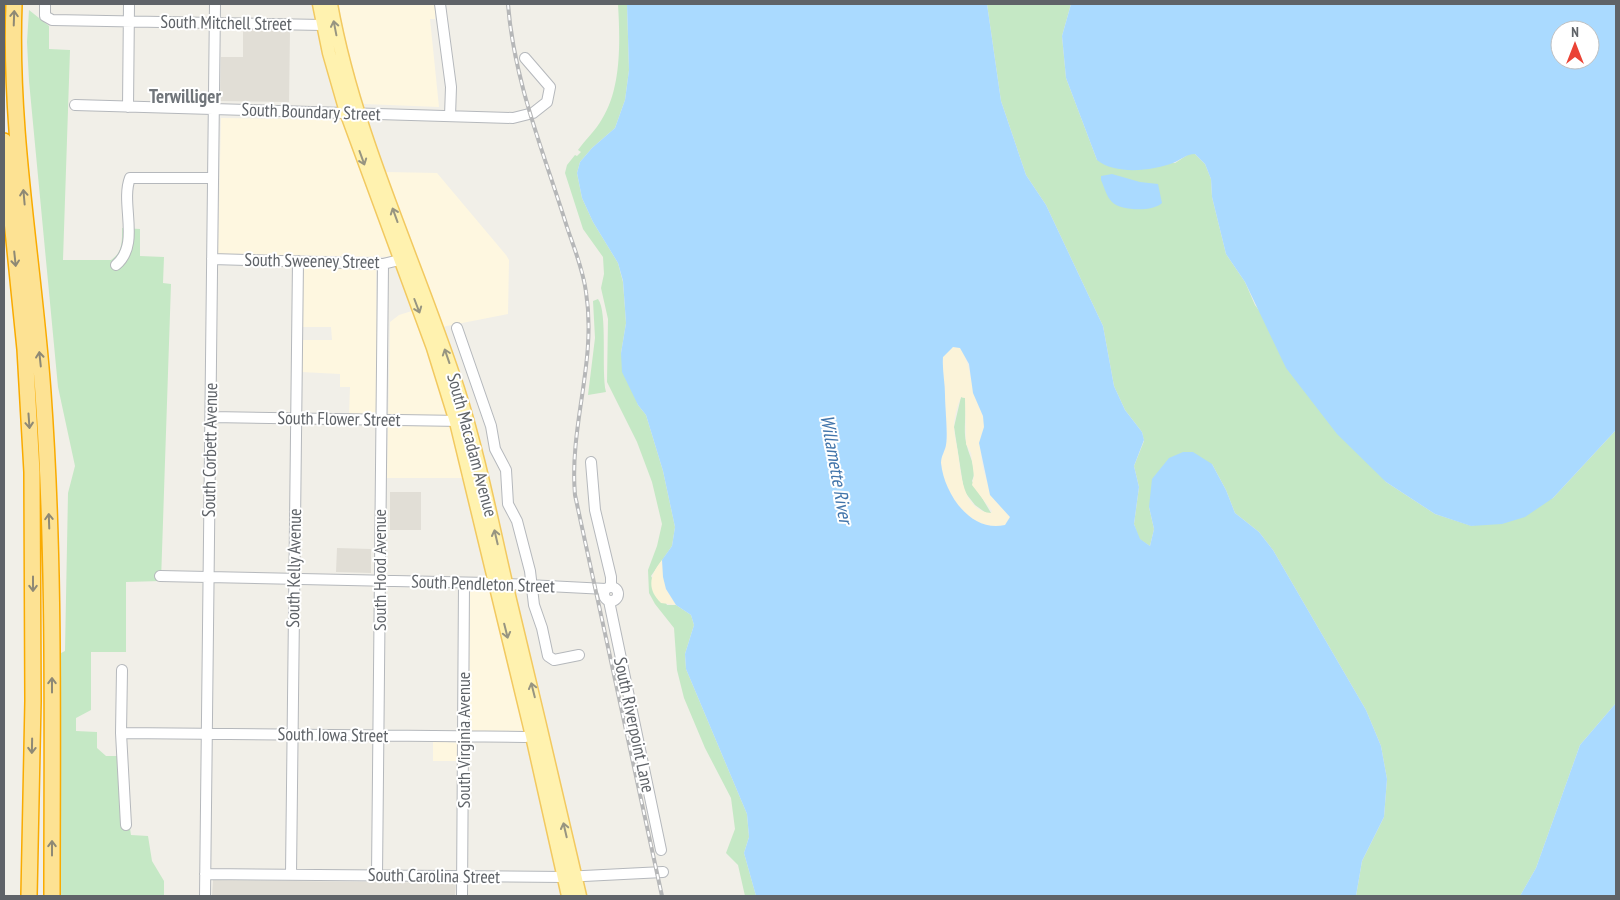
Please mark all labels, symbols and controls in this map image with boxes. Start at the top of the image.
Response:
one-way arrow [9,10,18,26]
street label: South Mitchell Street [160,10,292,35]
one-way arrow [330,20,340,36]
north arrow [1550,20,1600,70]
text: N [1571,23,1579,41]
district label: Terwilliger [149,84,221,108]
street label: South Boundary Street [241,98,381,125]
one-way arrow [358,149,367,165]
one-way arrow [19,189,29,205]
one-way arrow [390,208,399,223]
street label: South Sweeney Street [244,248,380,273]
one-way arrow [11,251,20,267]
one-way arrow [413,298,422,313]
one-way arrow [442,349,451,365]
one-way arrow [35,351,44,367]
street label: South Macadam Avenue [442,370,503,519]
street label: South Corbett Avenue [197,383,222,517]
street label: South Flower Street [277,406,401,431]
one-way arrow [24,413,33,429]
water label: Willamette River [816,413,859,528]
street label: South Kelly Avenue [281,508,306,628]
street label: South Hood Avenue [368,509,391,631]
one-way arrow [45,513,54,529]
one-way arrow [491,529,500,545]
street label: South Pendleton Street [411,569,555,598]
one-way arrow [28,575,38,591]
one-way arrow [502,622,511,638]
street label: South Riverpoint Lane [609,655,660,795]
street label: South Virginia Avenue [452,672,475,808]
one-way arrow [47,677,57,694]
one-way arrow [528,682,537,698]
street label: South Iowa Street [277,722,389,747]
one-way arrow [27,738,37,754]
one-way arrow [560,822,569,838]
one-way arrow [47,840,57,856]
street label: South Carolina Street [368,863,500,888]

